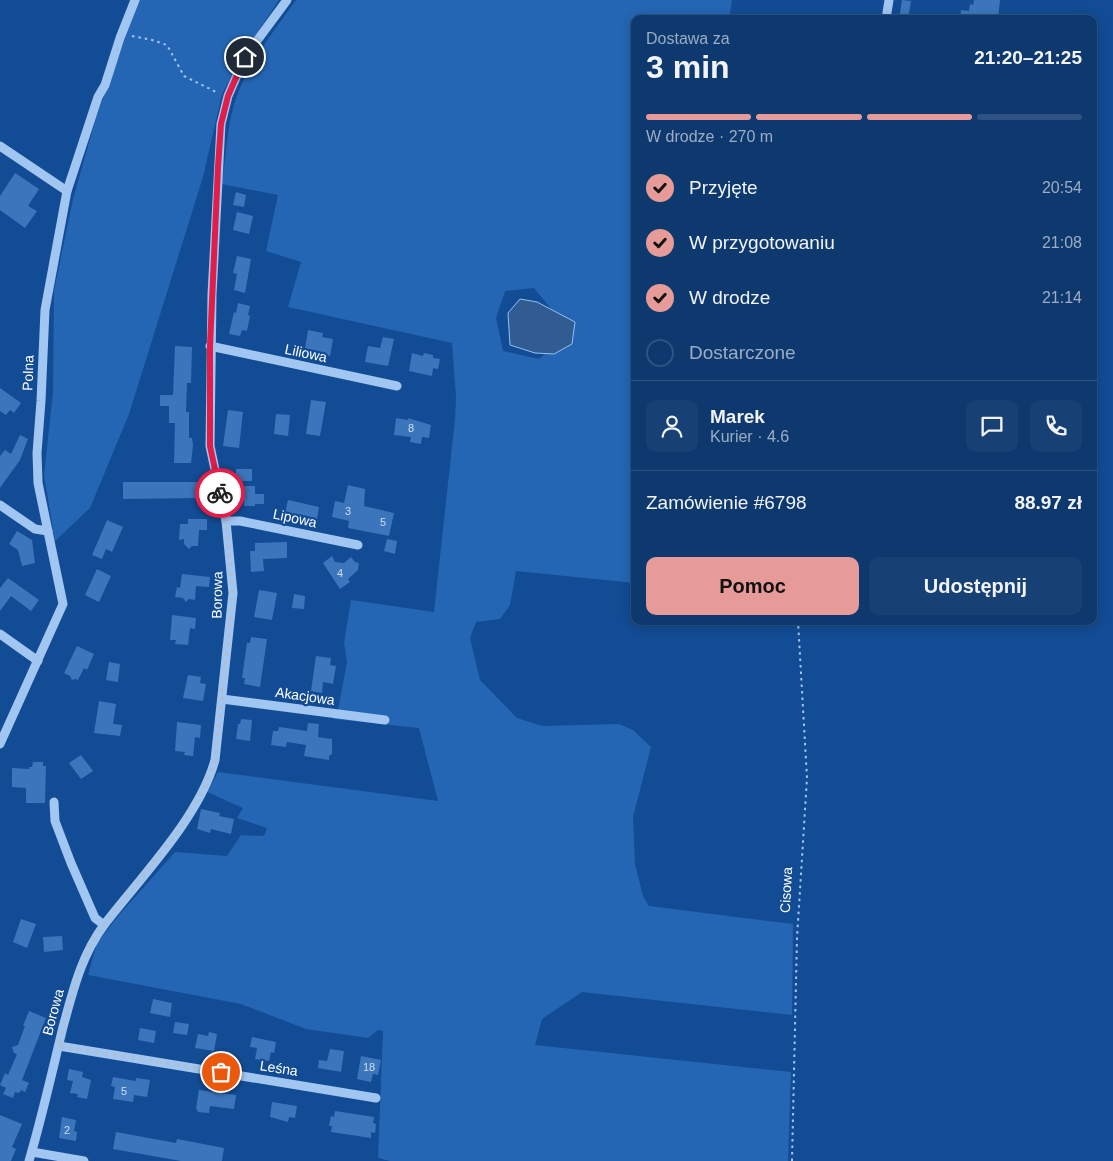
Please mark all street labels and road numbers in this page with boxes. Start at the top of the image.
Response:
street label: Liliowa [283,341,329,365]
street label: Polna [19,355,37,391]
street label: Lipowa [272,506,319,530]
street label: Borowa [209,571,225,619]
street label: Akacjowa [274,684,336,708]
street label: Cisowa [777,866,795,913]
street label: Borowa [39,987,67,1037]
street label: Leśna [259,1057,299,1079]

